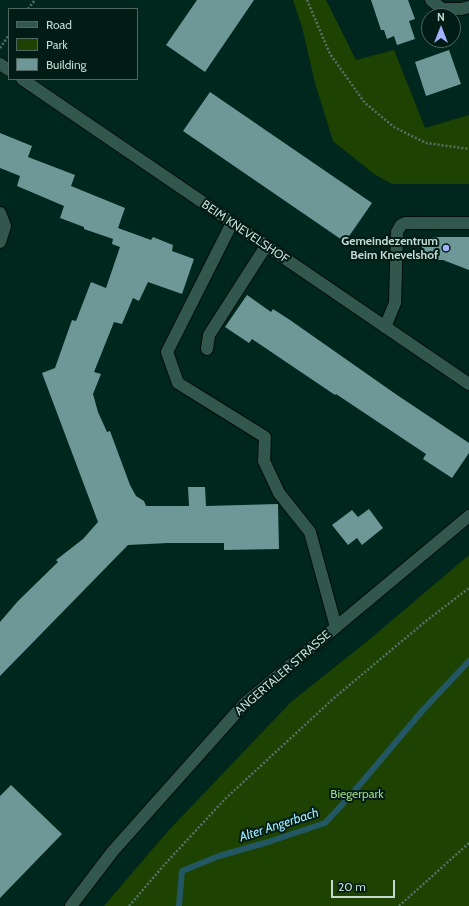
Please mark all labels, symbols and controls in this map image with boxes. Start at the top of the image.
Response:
legend [8,8,138,80]
north arrow [421,8,461,48]
text: N [437,10,445,24]
text: Road [46,17,72,32]
text: Park [46,37,68,52]
text: Building [46,57,87,72]
street label: BEIM KNEVELSHOF [199,197,291,267]
place label: Gemeindezentrum Beim Knevelshof [341,234,438,262]
marker: Gemeindezentrum Beim Knevelshof [441,243,451,253]
street label: ANGERTALER STRASSE [232,628,334,718]
park label: Biegerpark [330,787,384,801]
water label: Alter Angerbach [237,805,321,845]
scale bar [333,872,397,898]
text: 20 m [338,879,366,894]

